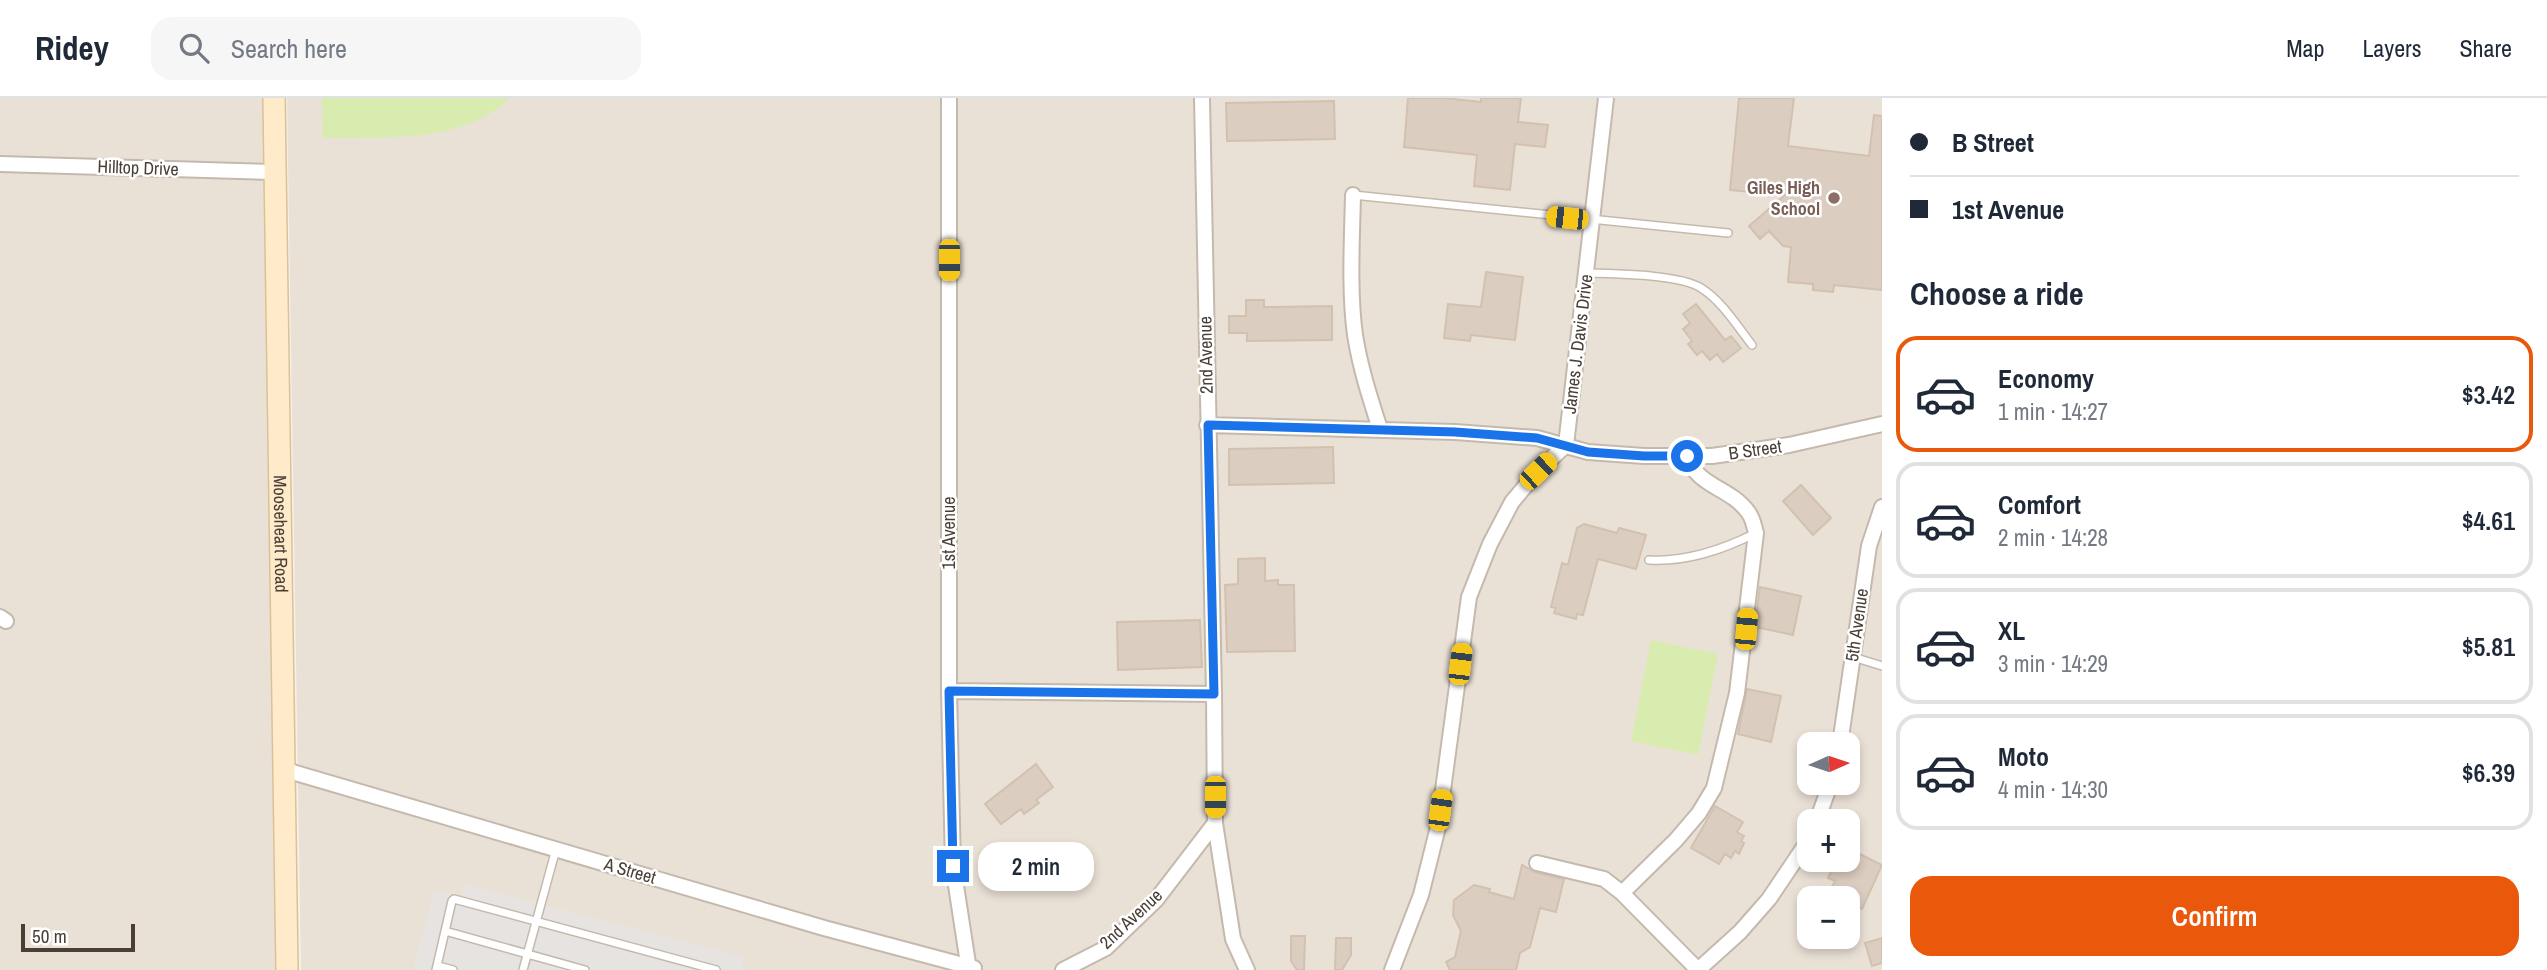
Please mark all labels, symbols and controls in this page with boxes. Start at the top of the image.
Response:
search box [151,17,641,80]
text: Ridey [35,26,109,70]
icon: search [175,29,213,67]
text: Search here [231,31,347,66]
text: Map [2286,32,2324,64]
text: Layers [2362,32,2421,64]
text: Share [2459,32,2512,64]
text: B Street [1952,125,2034,160]
street label: Hilltop Drive [97,154,179,181]
place label: Giles High School [1747,175,1820,221]
marker: Giles High School [1826,190,1842,206]
text: 1st Avenue [1952,192,2064,227]
car [1546,205,1589,231]
car [939,239,960,281]
text: Choose a ride [1910,272,2084,315]
street label: James J. Davis Drive [1557,273,1598,415]
street label: 2nd Avenue [1192,316,1219,394]
text: Economy [1998,361,2094,396]
icon: car [1914,363,1977,426]
text: $3.42 [2462,377,2515,412]
text: 1 min · 14:27 [1998,396,2108,427]
street label: B Street [1727,433,1783,466]
route start [1671,440,1703,472]
car [1516,449,1561,493]
street label: Mooseheart Road [268,475,294,593]
text: Comfort [1998,487,2081,522]
icon: car [1914,489,1977,552]
street label: 1st Avenue [936,497,961,569]
text: $4.61 [2462,503,2515,538]
text: 2 min · 14:28 [1998,522,2108,553]
street label: 5th Avenue [1839,587,1874,663]
car [1734,607,1759,651]
text: XL [1998,613,2025,648]
icon: car [1914,615,1977,678]
text: $5.81 [2462,629,2515,664]
car [1448,642,1473,686]
text: 3 min · 14:29 [1998,648,2108,679]
north arrow [1797,732,1860,794]
map controls [1797,732,1860,949]
text: Moto [1998,739,2049,774]
icon: car [1914,741,1977,804]
text: $6.39 [2462,755,2515,790]
text: 4 min · 14:30 [1998,774,2108,805]
car [1205,776,1226,818]
car [1427,788,1454,832]
button: + [1797,809,1860,872]
callout: 2 min [978,842,1093,890]
route end [937,850,969,882]
street label: A Street [600,851,659,890]
text: 2 min [1012,851,1060,882]
button: Confirm [1910,876,2519,956]
street label: 2nd Avenue [1094,883,1168,954]
button: − [1797,886,1860,949]
scale bar [21,921,135,953]
text: 50 m [32,923,67,949]

